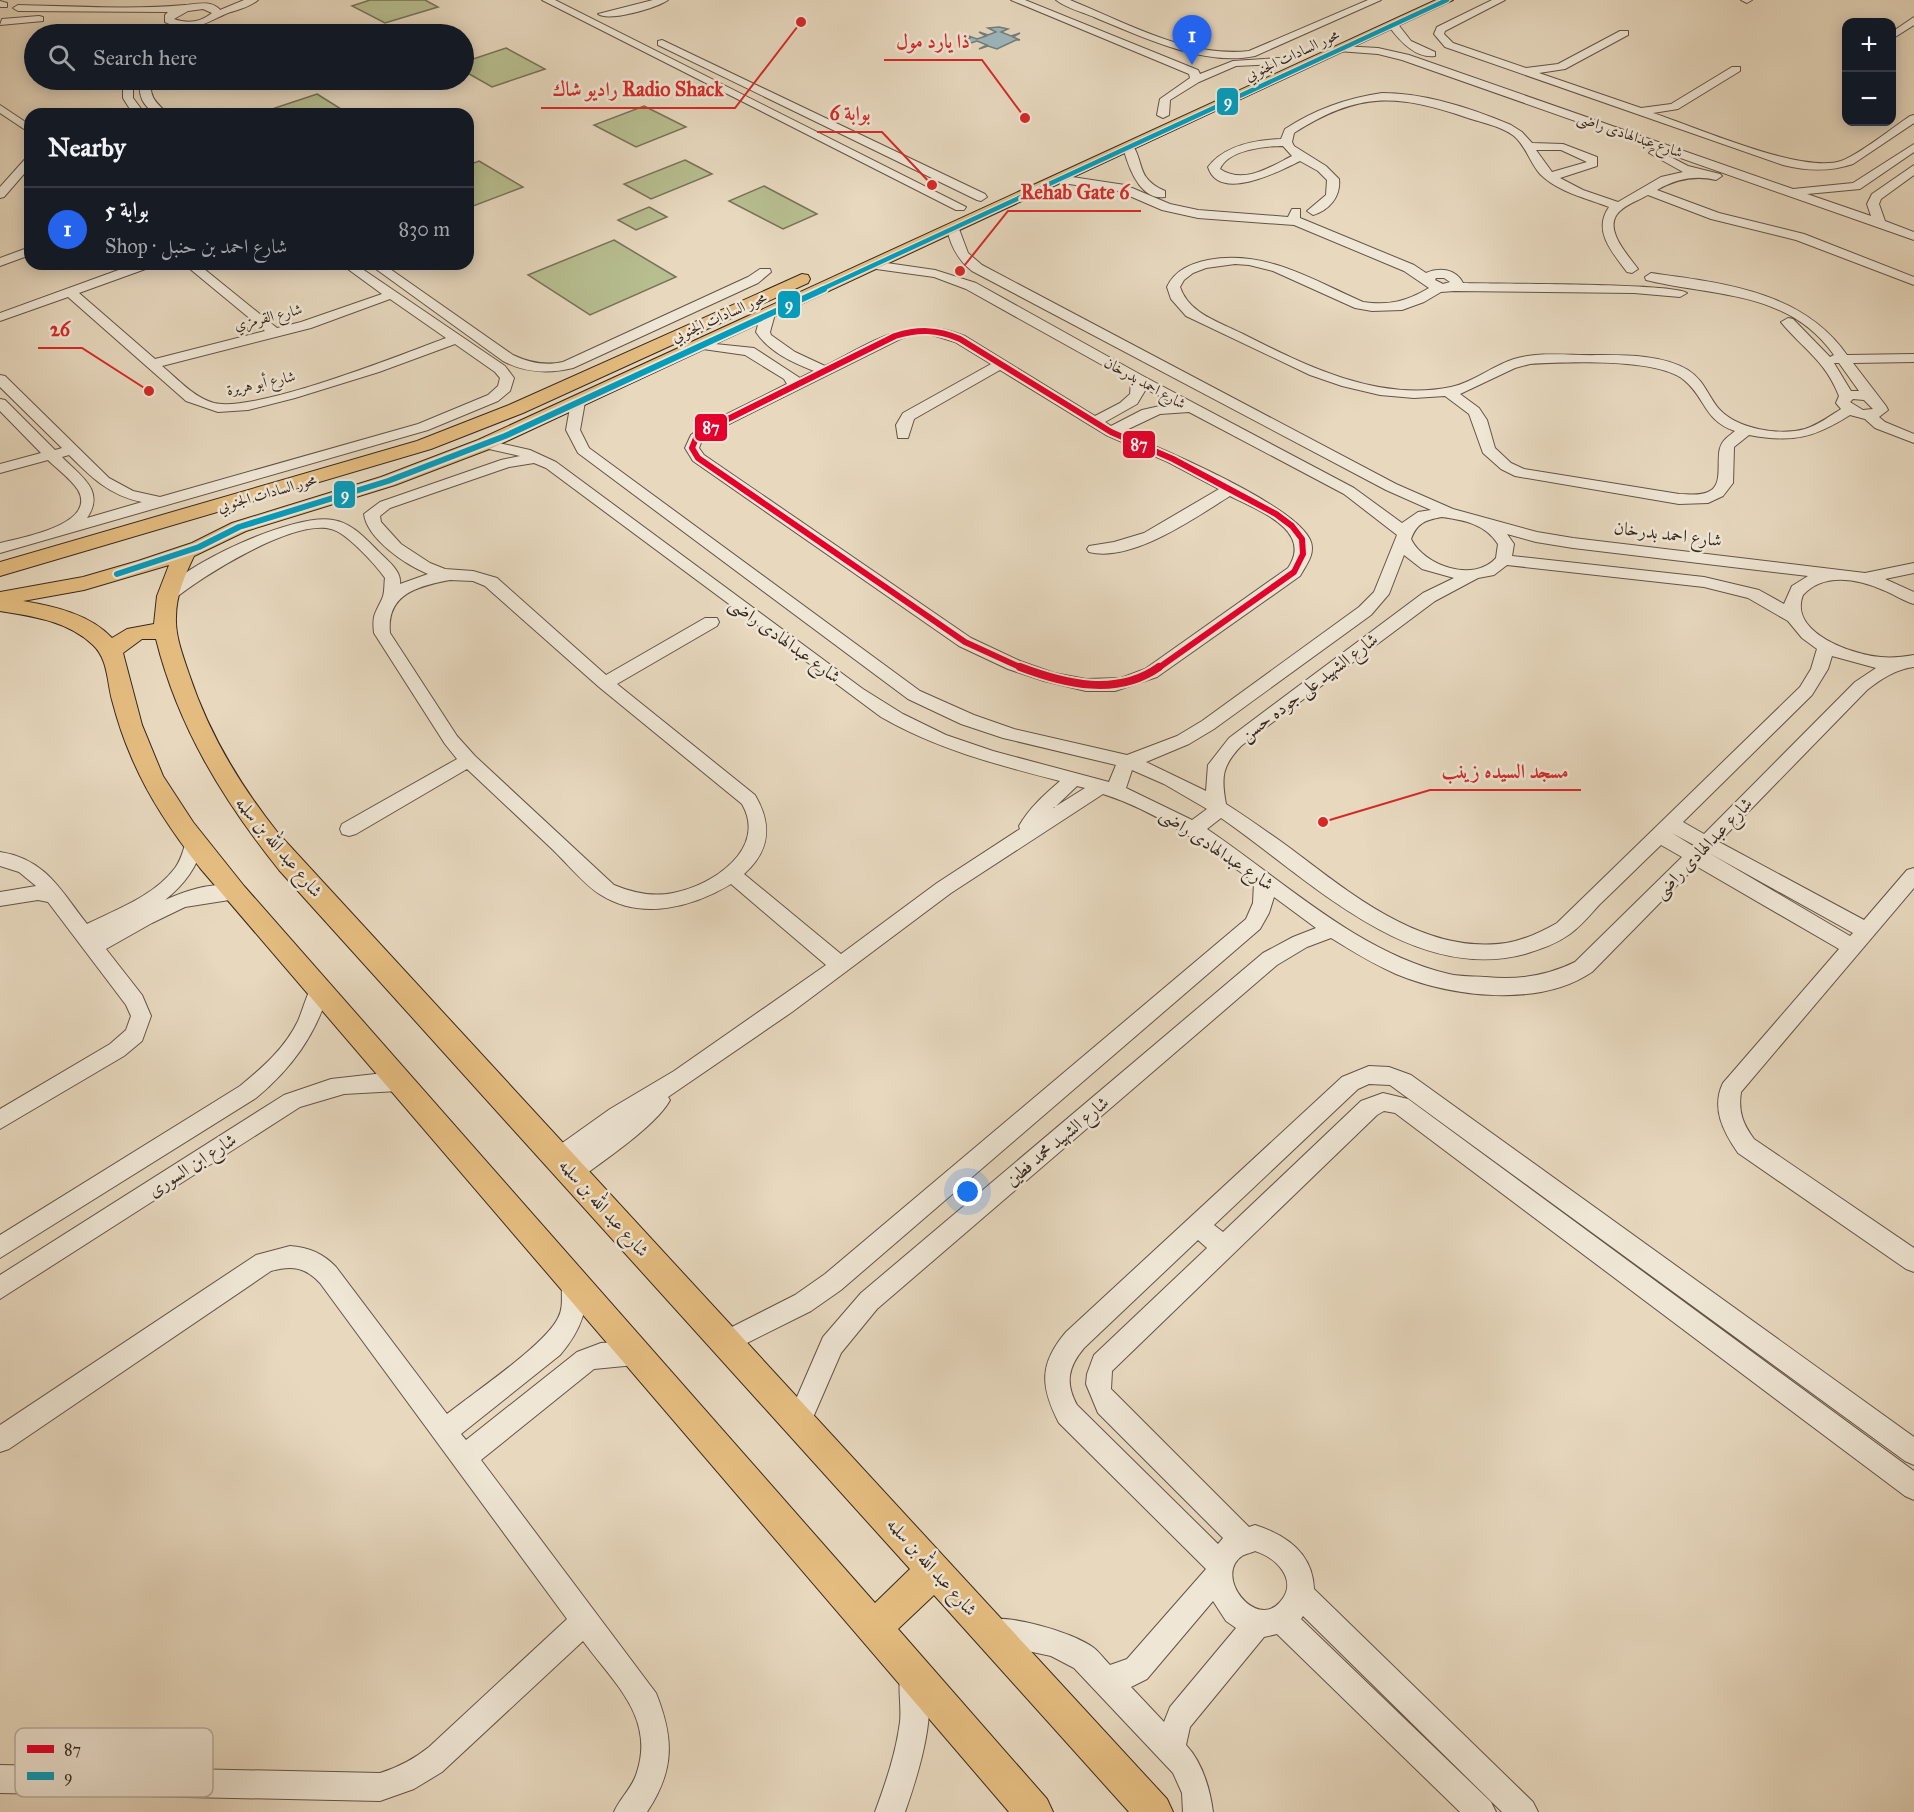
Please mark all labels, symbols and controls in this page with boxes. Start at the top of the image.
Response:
pin: 1 [1172,16,1212,65]
map controls [1842,18,1896,126]
button: + [1842,18,1896,72]
callout: ذا يارد مول [884,22,982,60]
search box [24,24,474,90]
street label: محور السادات الجنوبي [1242,25,1343,87]
text: ذا يارد مول [896,29,970,54]
icon: search [45,41,78,74]
text: Search here [93,44,197,71]
callout: راديو شاك Radio Shack [541,70,735,108]
button: − [1842,72,1896,126]
text: راديو شاك Radio Shack [552,77,724,102]
line badge: 9 [1216,87,1239,116]
text: 9 [1224,92,1232,112]
callout: بوابة 6 [817,94,882,132]
text: بوابة 6 [830,101,871,126]
street label: شارع عبدالهادى راضى [1574,109,1685,165]
text: Nearby [48,131,126,163]
callout: Rehab Gate 6 [1008,173,1141,211]
text: Rehab Gate 6 [1021,180,1131,204]
text: بوابة 5 [105,196,149,223]
text: 1 [64,217,71,241]
text: 830 m [399,217,450,241]
text: Shop · شارع احمد بن حنبل [105,234,287,258]
street label: محور السادات الجنوبي [669,288,771,349]
line badge: 9 [777,290,801,319]
text: 9 [785,295,793,315]
street label: شارع القرمزي [232,300,305,338]
callout: 26 [38,310,82,348]
text: 26 [50,317,72,341]
street label: شارع احمد بدرخان [1099,353,1189,416]
street label: شارع أبو هريرة [225,365,298,403]
line badge: 87 [694,413,728,442]
text: 87 [702,418,720,437]
line badge: 87 [1122,430,1156,459]
text: 87 [1130,435,1148,454]
street label: محور السادات الجنوبي [215,470,319,519]
line badge: 9 [333,480,356,509]
text: 9 [341,485,349,505]
street label: شارع احمد بدرخان [1612,516,1723,556]
street label: شارع عبدالهادى راضى [723,592,845,691]
street label: شارع الشهيد على جوده حسن [1236,628,1385,749]
callout: مسجد السيده زينب [1430,752,1581,790]
text: مسجد السيده زينب [1441,759,1569,784]
street label: شارع عبد الله بن سلمه [228,790,330,904]
street label: شارع عبدالهادى راضى [1649,793,1760,906]
street label: شارع عبدالهادى راضى [1154,803,1278,898]
street label: شارع الشهيد محمد فطين [1001,1091,1116,1194]
street label: شارع ابن السورى [144,1128,242,1205]
street label: شارع عبد الله بن سلمه [551,1152,656,1264]
your location [953,1177,982,1206]
street label: شارع عبد الله بن سلمه [879,1511,984,1623]
legend [15,1728,213,1797]
text: 87 [64,1740,81,1759]
text: 9 [64,1767,73,1786]

